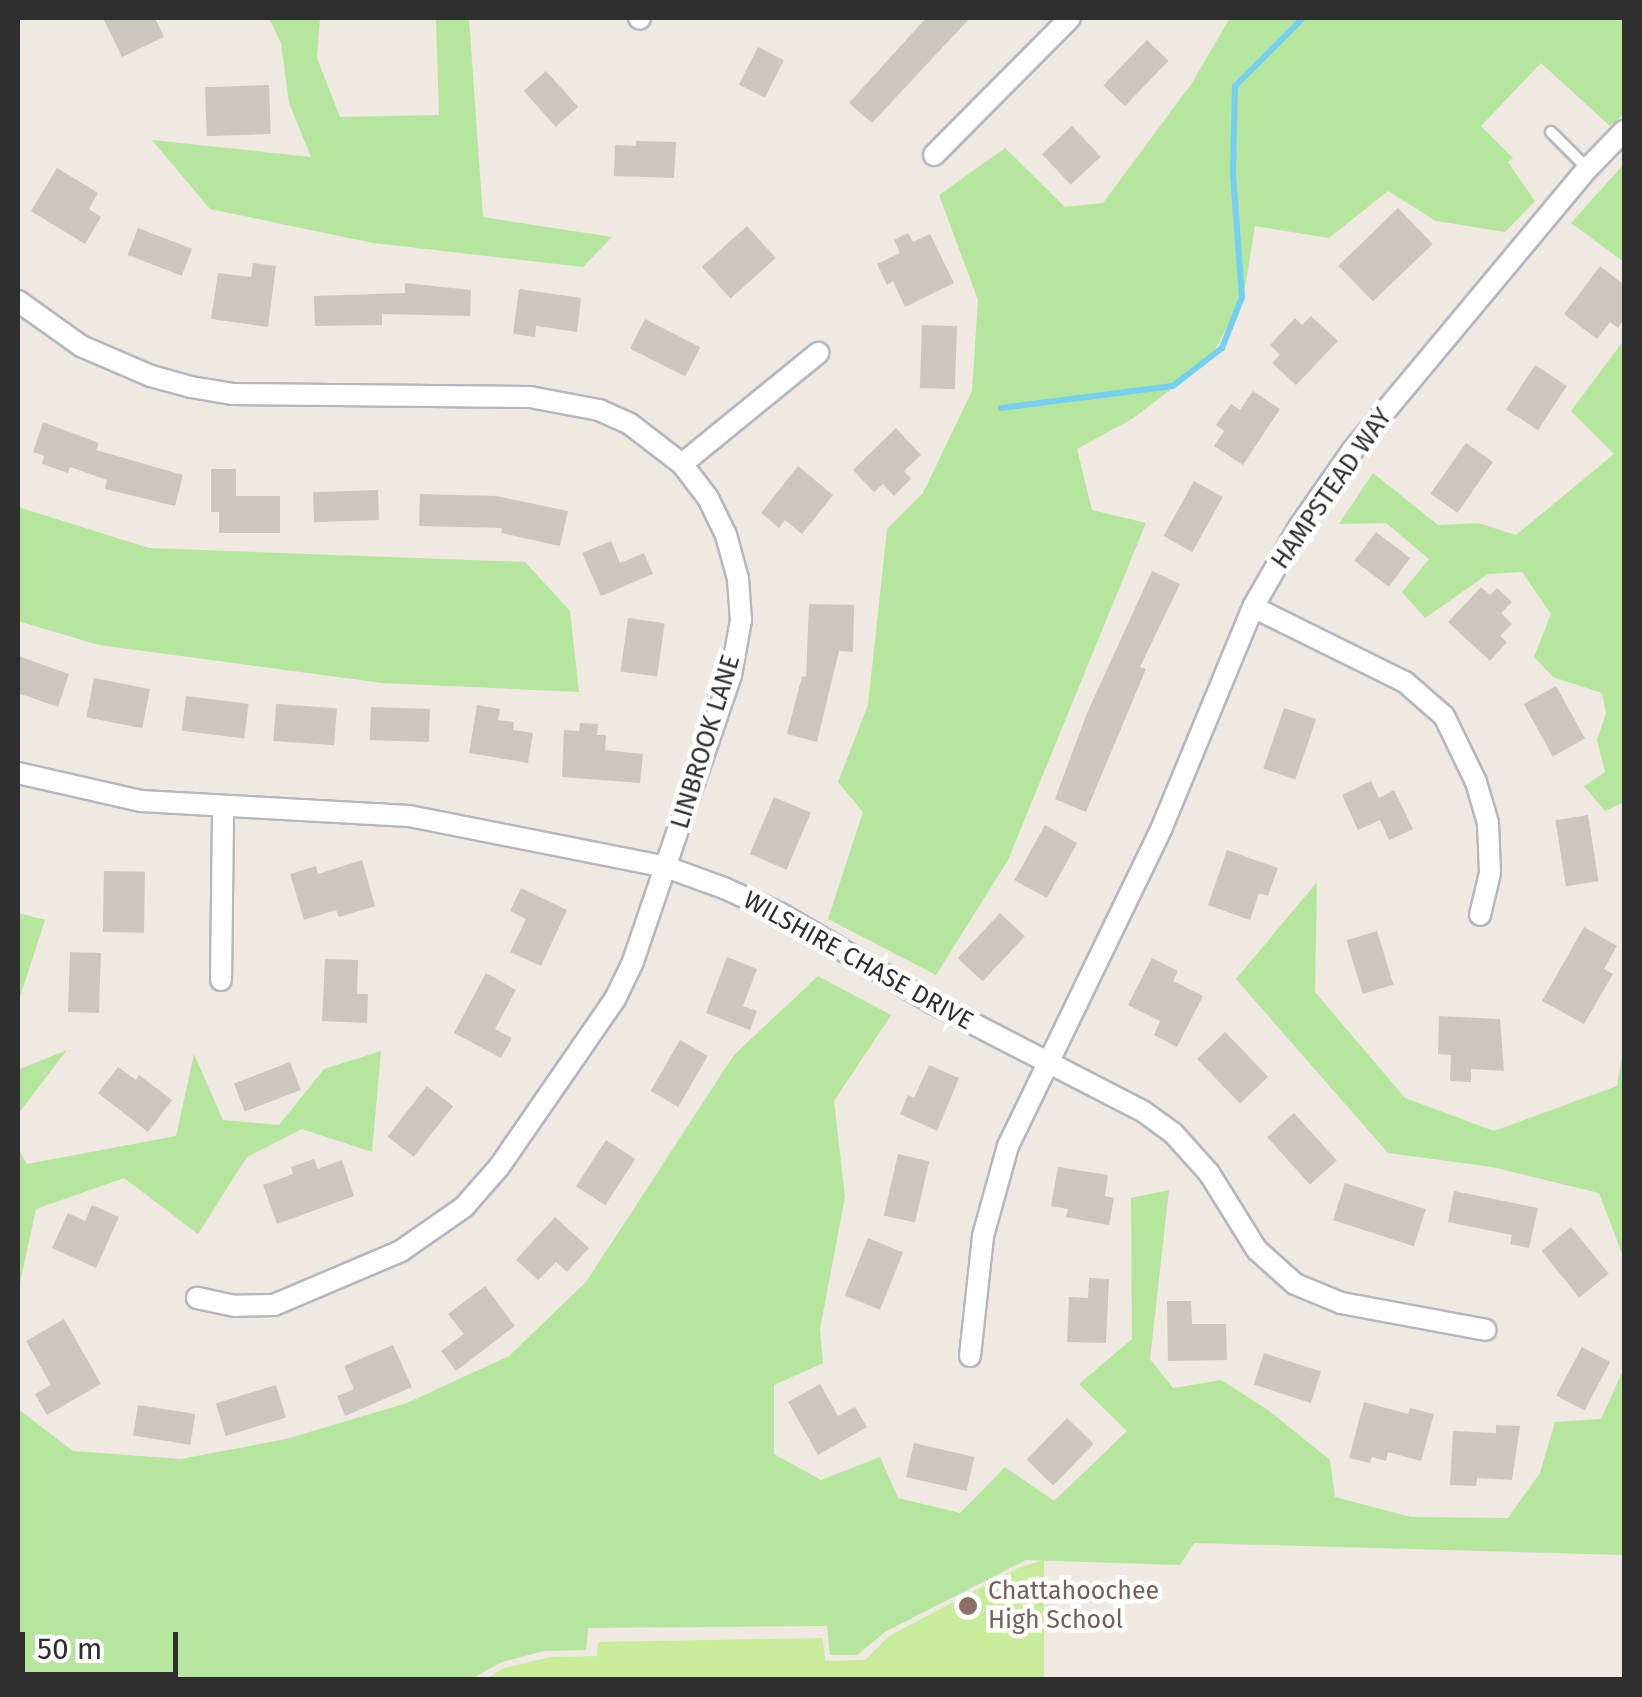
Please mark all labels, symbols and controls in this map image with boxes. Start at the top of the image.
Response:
street label: HAMPSTEAD WAY [1266,403,1398,575]
street label: LINBROOK LANE [665,651,747,833]
street label: WILSHIRE CHASE DRIVE [738,885,978,1037]
place label: Chattahoochee High School [988,1577,1159,1636]
marker: Chattahoochee High School [957,1595,979,1617]
scale bar [25,1612,182,1674]
text: 50 m [37,1631,102,1667]

